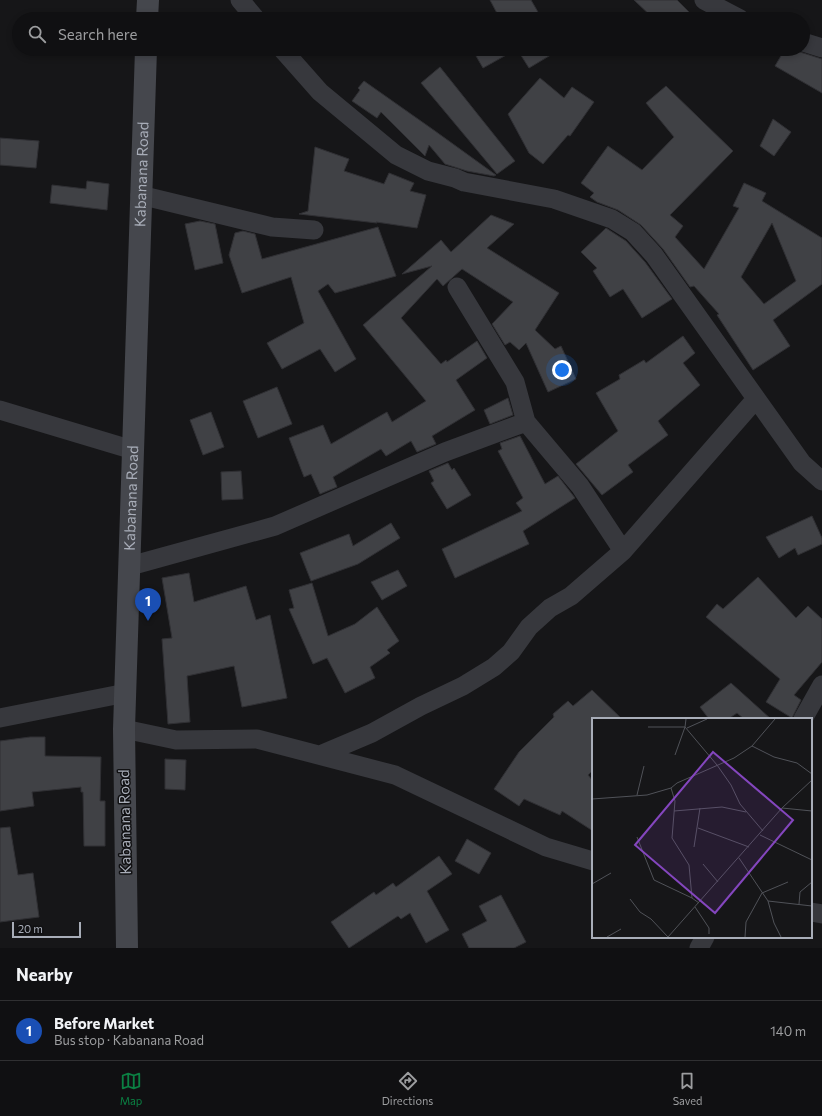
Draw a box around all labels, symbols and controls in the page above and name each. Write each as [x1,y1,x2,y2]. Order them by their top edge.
search box [12,12,810,56]
icon: search [26,23,48,45]
text: Search here [58,25,137,43]
street label: Kabanana Road [130,121,152,227]
your location [552,360,572,380]
street label: Kabanana Road [120,445,141,551]
pin: 1 [135,588,161,621]
inset map [592,718,812,938]
street label: Kabanana Road [114,769,134,875]
scale bar [12,920,81,939]
text: 20 m [18,922,43,935]
text: Nearby [16,964,73,985]
text: Before Market [54,1014,154,1032]
text: 1 [26,1023,32,1039]
text: 140 m [770,1023,806,1039]
text: Bus stop · Kabanana Road [54,1032,204,1048]
tab: Map [120,1070,142,1107]
tab: Directions [382,1070,433,1107]
tab: Saved [673,1070,702,1107]

